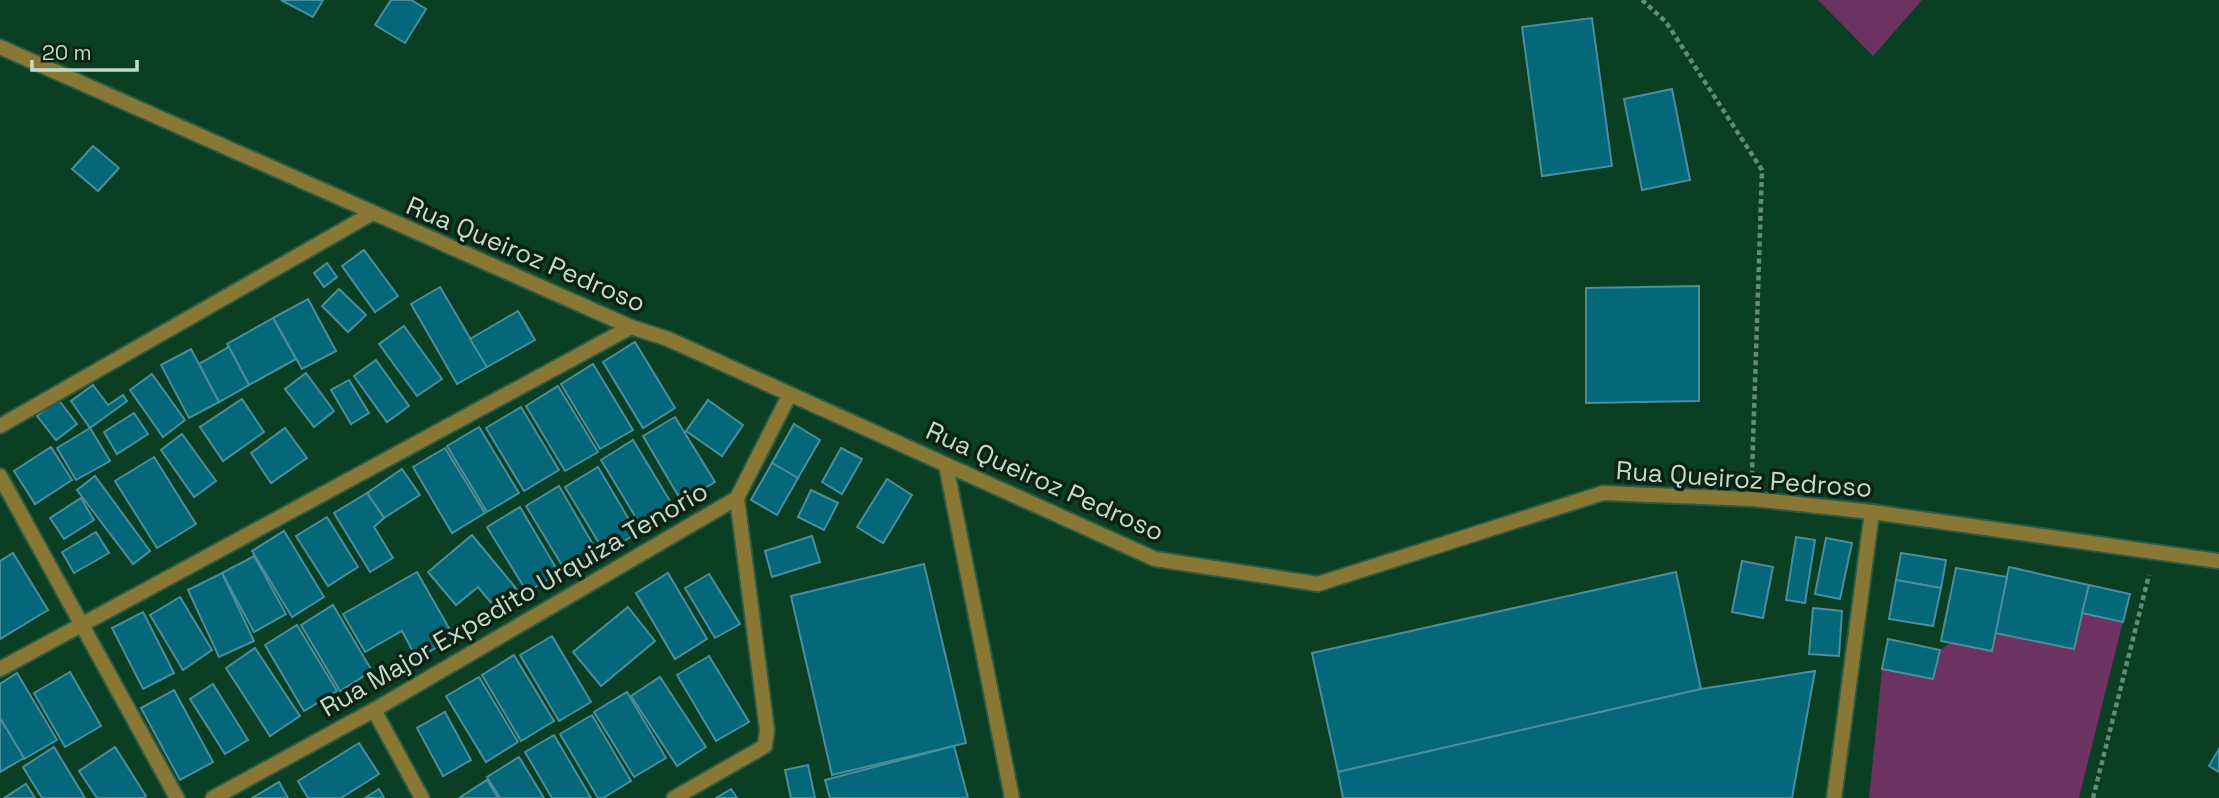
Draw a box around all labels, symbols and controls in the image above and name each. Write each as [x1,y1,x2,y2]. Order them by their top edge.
scale bar [32,28,136,72]
text: 20 m [42,39,92,66]
street label: Rua Queiroz Pedroso [401,188,651,320]
street label: Rua Queiroz Pedroso [921,413,1169,549]
street label: Rua Queiroz Pedroso [1615,453,1873,505]
street label: Rua Major Expedito Urquiza Tenorio [314,474,714,724]

